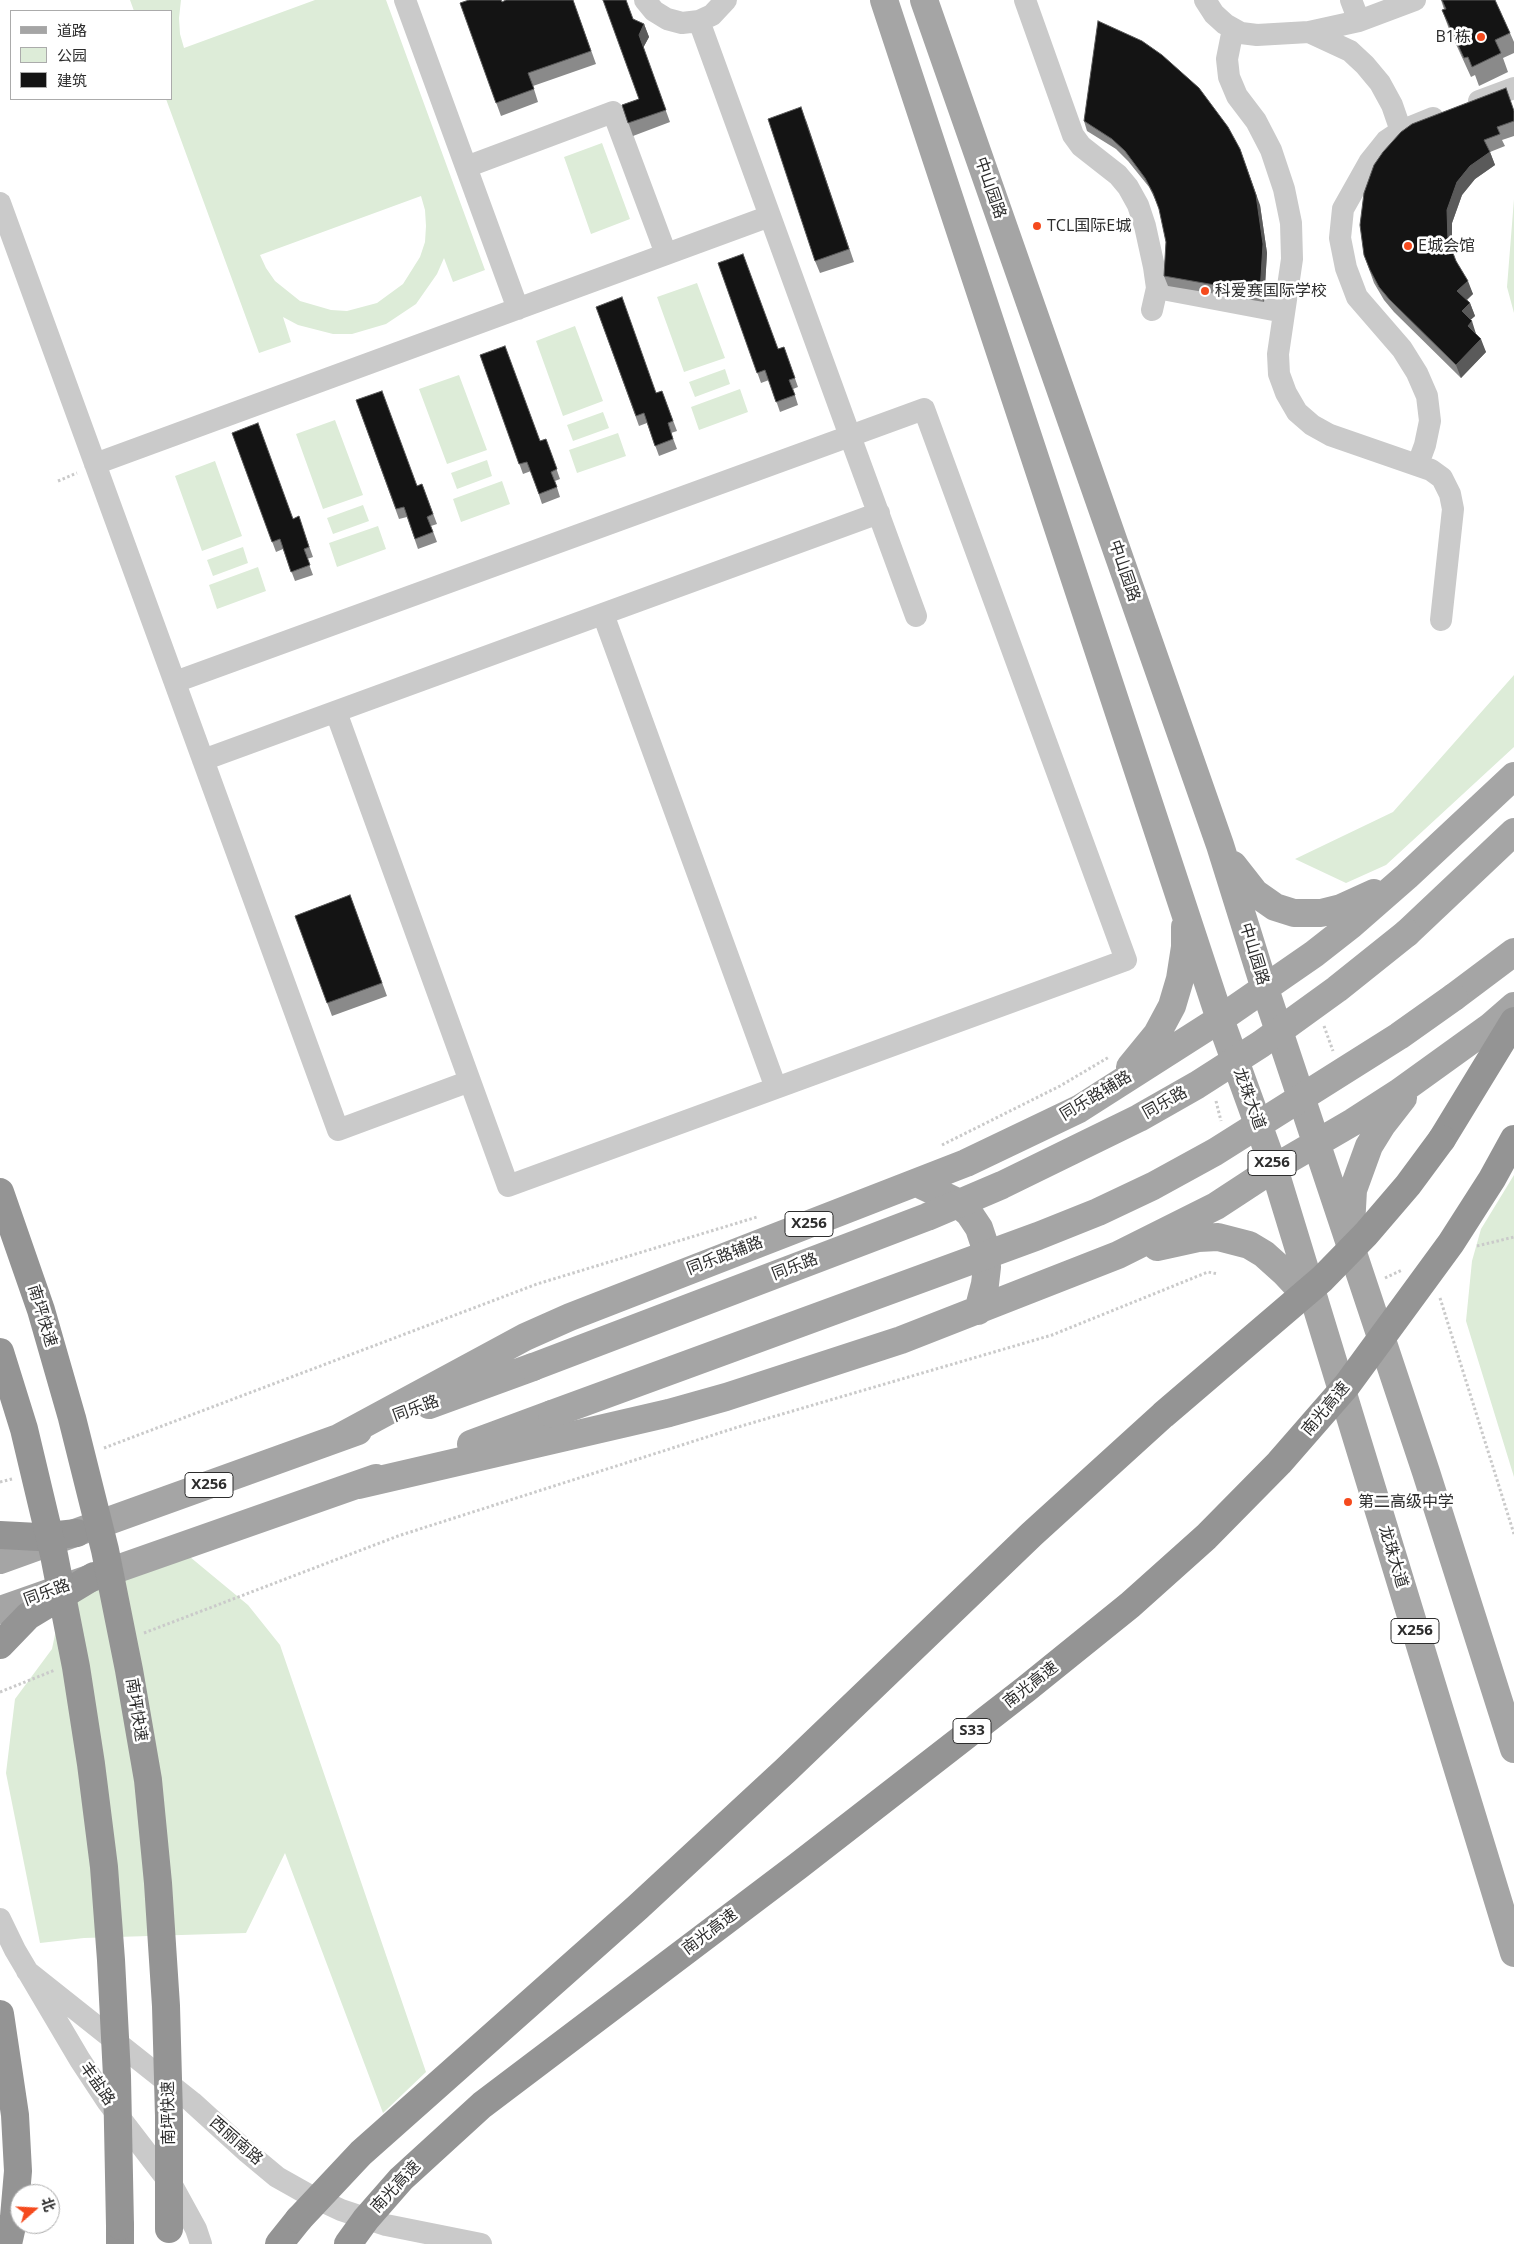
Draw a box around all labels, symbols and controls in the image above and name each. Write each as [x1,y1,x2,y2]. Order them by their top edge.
legend [10,10,172,100]
text: 道路 [57,20,87,40]
place label: B1栋 [1436,27,1471,47]
marker: B1栋 [1475,31,1487,43]
text: 公园 [57,45,87,65]
text: 建筑 [57,70,87,90]
street label: 中山园路 [971,155,1009,221]
place label: TCL国际E城 [1047,216,1131,236]
marker: TCL国际E城 [1031,220,1043,232]
place label: E城会馆 [1418,236,1475,256]
marker: E城会馆 [1402,240,1414,252]
place label: 科爱赛国际学校 [1215,281,1327,301]
marker: 科爱赛国际学校 [1199,285,1211,297]
street label: 中山园路 [1105,538,1143,604]
street label: 中山园路 [1235,921,1273,987]
street label: 龙珠大道 [1229,1066,1269,1132]
street label: 同乐路辅路 [1057,1067,1135,1125]
street label: 同乐路 [1139,1083,1191,1123]
road number: X256 [1248,1150,1296,1176]
road number: X256 [785,1212,833,1236]
street label: 同乐路辅路 [684,1233,766,1279]
street label: 同乐路 [769,1249,821,1285]
street label: 南坪快速 [23,1283,61,1349]
street label: 南光高速 [1298,1378,1354,1440]
street label: 同乐路 [390,1392,442,1426]
road number: X256 [185,1472,233,1498]
place label: 第二高级中学 [1358,1492,1454,1512]
marker: 第二高级中学 [1342,1496,1354,1508]
street label: 龙珠大道 [1374,1524,1412,1590]
street label: 同乐路 [21,1576,73,1610]
road number: X256 [1391,1618,1439,1644]
street label: 南光高速 [1000,1658,1062,1712]
street label: 南坪快速 [122,1677,150,1743]
road number: S33 [953,1718,991,1744]
street label: 南光高速 [679,1905,741,1959]
street label: 丰盐路 [75,2059,119,2109]
street label: 南坪快速 [159,2081,179,2145]
street label: 西丽南路 [206,2113,266,2169]
street label: 南光高速 [367,2157,425,2217]
north arrow [10,2184,60,2234]
text: 北 [37,2195,60,2214]

